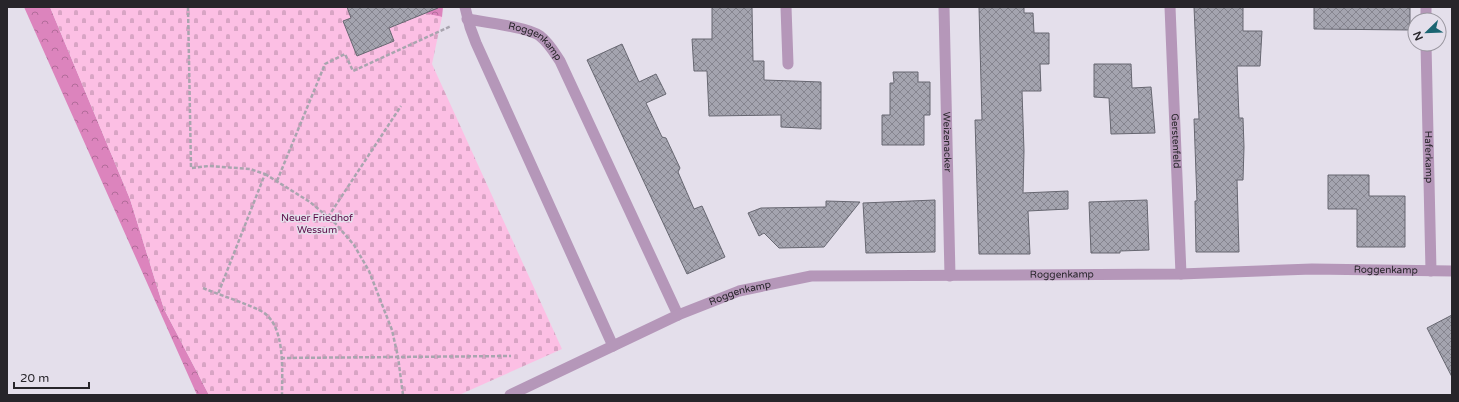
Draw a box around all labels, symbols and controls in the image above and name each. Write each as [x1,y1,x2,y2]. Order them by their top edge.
north arrow [1407,12,1447,52]
street label: Roggenkamp [507,20,564,63]
text: N [1411,29,1426,42]
street label: Weizenacker [940,112,954,172]
street label: Gerstenfeld [1168,113,1183,169]
street label: Haferkamp [1422,131,1435,183]
park label: Neuer Friedhof Wessum [281,212,353,236]
street label: Roggenkamp [1354,264,1418,277]
street label: Roggenkamp [1030,268,1094,281]
street label: Roggenkamp [707,279,772,308]
scale bar [14,364,89,390]
text: 20 m [20,371,49,385]

